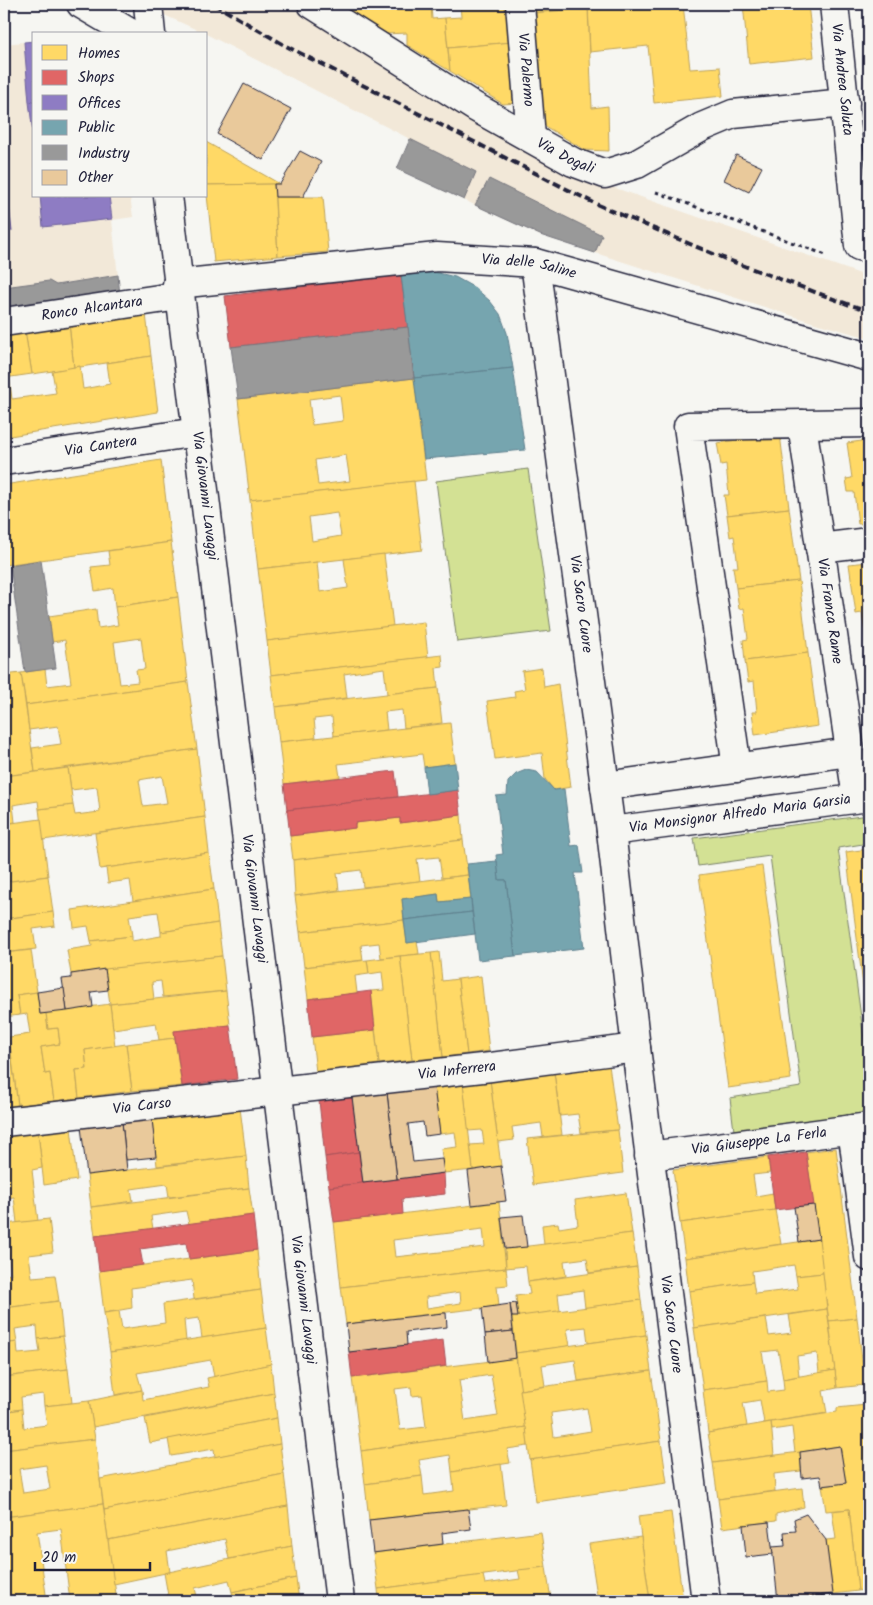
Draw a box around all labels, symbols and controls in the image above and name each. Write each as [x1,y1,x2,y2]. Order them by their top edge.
street label: Via Andrea Saluta [824,22,860,137]
legend [32,32,208,198]
street label: Via Palermo [510,32,540,108]
text: Homes [78,42,121,66]
text: Shops [78,66,115,90]
text: Offices [78,92,121,116]
text: Public [78,116,115,140]
street label: Via Dogali [532,132,599,181]
text: Industry [78,142,131,166]
text: Other [78,166,114,190]
street label: Via delle Saline [481,248,579,286]
street label: Ronco Alcantara [40,290,144,328]
street label: Via Cantera [63,429,139,464]
street label: Via Giovanni Lavaggi [185,430,225,563]
street label: Via Sacro Cuore [562,553,599,655]
street label: Via Franca Rame [810,556,849,666]
street label: Via Monsignor Alfredo Maria Garsia [628,788,852,841]
street label: Via Giovanni Lavaggi [234,833,274,966]
street label: Via Inferrera [417,1054,498,1087]
street label: Via Carso [112,1091,173,1122]
street label: Via Giuseppe La Ferla [690,1121,828,1162]
street label: Via Giovanni Lavaggi [283,1234,323,1367]
street label: Via Sacro Cuore [653,1274,689,1375]
scale bar [35,1540,150,1572]
text: 20 m [42,1546,76,1570]

